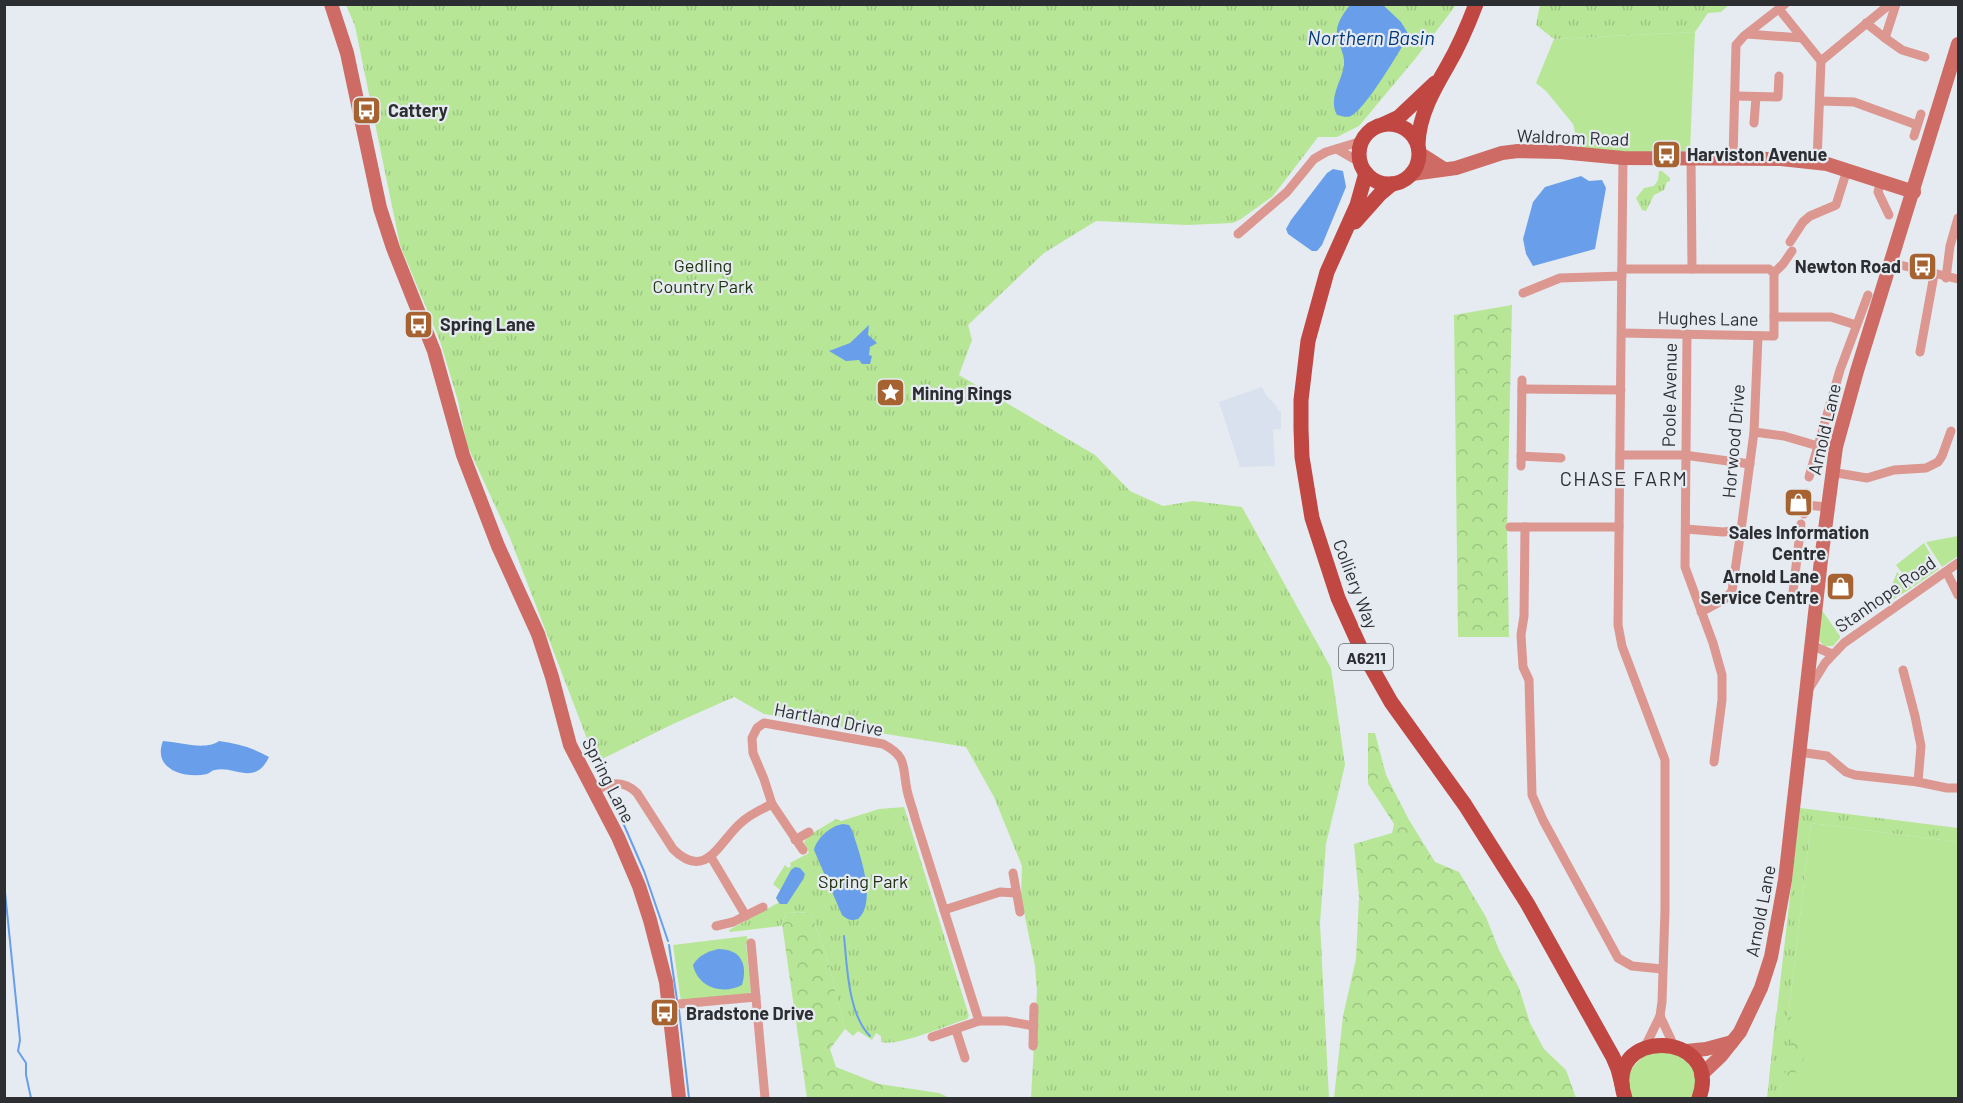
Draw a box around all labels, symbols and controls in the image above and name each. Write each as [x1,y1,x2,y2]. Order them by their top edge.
water label: Northern Basin [1307,25,1435,49]
bus stop icon: Cattery [351,94,383,126]
place label: Cattery [388,99,448,121]
street label: Waldrom Road [1516,124,1630,150]
bus stop icon: Harviston Avenue [1650,138,1682,170]
place label: Harviston Avenue [1687,143,1827,165]
bus stop icon: Newton Road [1906,250,1938,282]
park label: Gedling Country Park [653,254,753,297]
place label: Newton Road [1795,255,1901,277]
street label: Hughes Lane [1657,306,1759,330]
bus stop icon: Spring Lane [403,308,435,340]
place label: Spring Lane [440,313,535,335]
street label: Poole Avenue [1657,343,1681,447]
place icon: Mining Rings [875,377,907,409]
street label: Arnold Lane [1803,381,1845,477]
place label: Mining Rings [912,382,1012,404]
street label: Horwood Drive [1717,383,1749,499]
district label: CHASE FARM [1560,466,1688,490]
shop icon: Sales Information Centre [1783,487,1815,519]
place label: Sales Information Centre [1729,521,1869,564]
street label: Colliery Way [1329,536,1383,632]
street label: Stanhope Road [1830,551,1940,637]
place label: Arnold Lane Service Centre [1701,565,1819,608]
shop icon: Arnold Lane Service Centre [1824,570,1856,602]
road number: A6211 [1339,644,1393,670]
street label: Hartland Drive [773,698,885,740]
street label: Spring Lane [578,734,640,826]
street label: Arnold Lane [1740,863,1780,959]
park label: Spring Park [818,870,908,892]
bus stop icon: Bradstone Drive [649,997,681,1029]
place label: Bradstone Drive [686,1002,814,1024]

